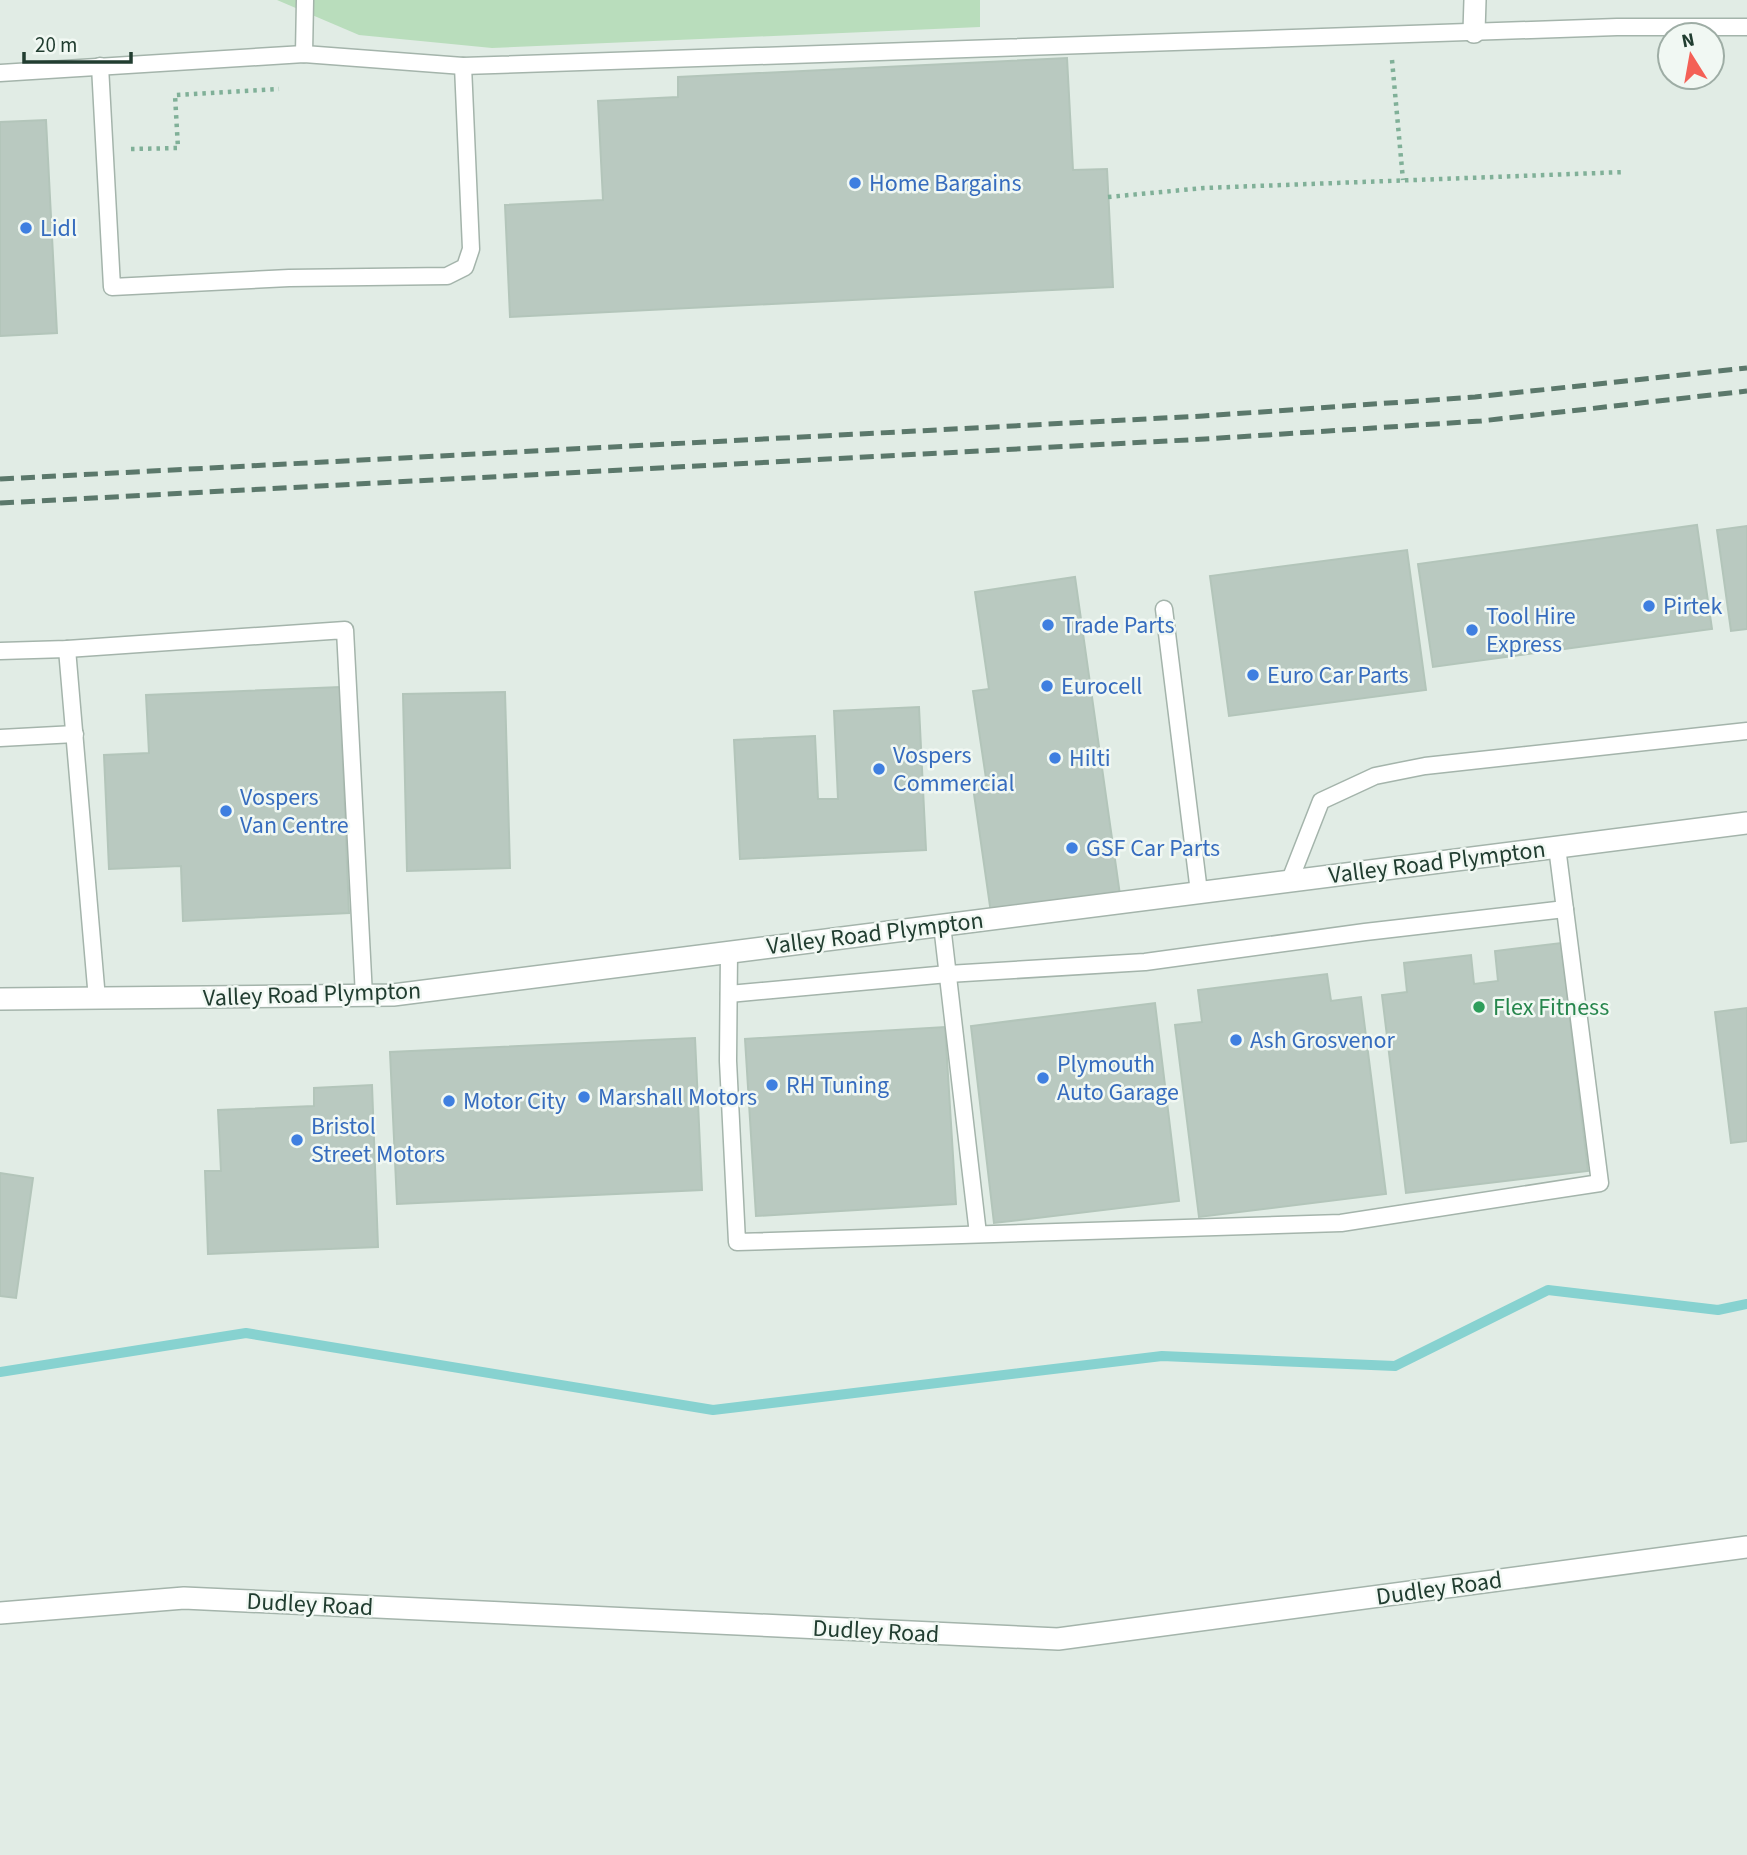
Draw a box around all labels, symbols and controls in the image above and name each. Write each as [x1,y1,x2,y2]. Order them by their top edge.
scale bar [24,21,131,65]
north arrow [1656,21,1726,91]
text: N [1679,26,1697,55]
text: 20 m [35,30,77,60]
place label: Home Bargains [869,166,1021,201]
marker: Home Bargains [847,175,863,191]
place label: Lidl [40,211,77,246]
marker: Lidl [18,220,34,236]
place label: Pirtek [1663,589,1723,624]
marker: Pirtek [1641,598,1657,614]
place label: Tool Hire Express [1486,599,1576,662]
place label: Trade Parts [1062,608,1175,643]
marker: Trade Parts [1040,617,1056,633]
marker: Tool Hire Express [1464,622,1480,638]
place label: Euro Car Parts [1267,658,1408,693]
marker: Euro Car Parts [1245,667,1261,683]
place label: Eurocell [1061,669,1142,704]
marker: Eurocell [1039,678,1055,694]
place label: Vospers Commercial [893,738,1015,801]
place label: Hilti [1069,741,1111,776]
marker: Hilti [1047,750,1063,766]
marker: Vospers Commercial [871,761,887,777]
place label: Vospers Van Centre [240,780,349,843]
marker: Vospers Van Centre [218,803,234,819]
place label: GSF Car Parts [1086,831,1220,866]
street label: Valley Road Plympton [1327,832,1547,893]
marker: GSF Car Parts [1064,840,1080,856]
street label: Valley Road Plympton [765,903,985,964]
street label: Valley Road Plympton [202,973,422,1016]
place label: Flex Fitness [1493,990,1609,1025]
marker: Flex Fitness [1471,999,1487,1015]
place label: Ash Grosvenor [1250,1023,1396,1058]
marker: Ash Grosvenor [1228,1032,1244,1048]
place label: Plymouth Auto Garage [1057,1047,1179,1110]
place label: RH Tuning [786,1068,889,1103]
marker: Plymouth Auto Garage [1035,1070,1051,1086]
marker: RH Tuning [764,1077,780,1093]
place label: Marshall Motors [598,1080,757,1115]
place label: Motor City [463,1084,566,1119]
marker: Marshall Motors [576,1089,592,1105]
marker: Motor City [441,1093,457,1109]
place label: Bristol Street Motors [311,1109,445,1172]
marker: Bristol Street Motors [289,1132,305,1148]
street label: Dudley Road [1374,1562,1504,1615]
street label: Dudley Road [246,1584,374,1625]
street label: Dudley Road [812,1611,940,1652]

